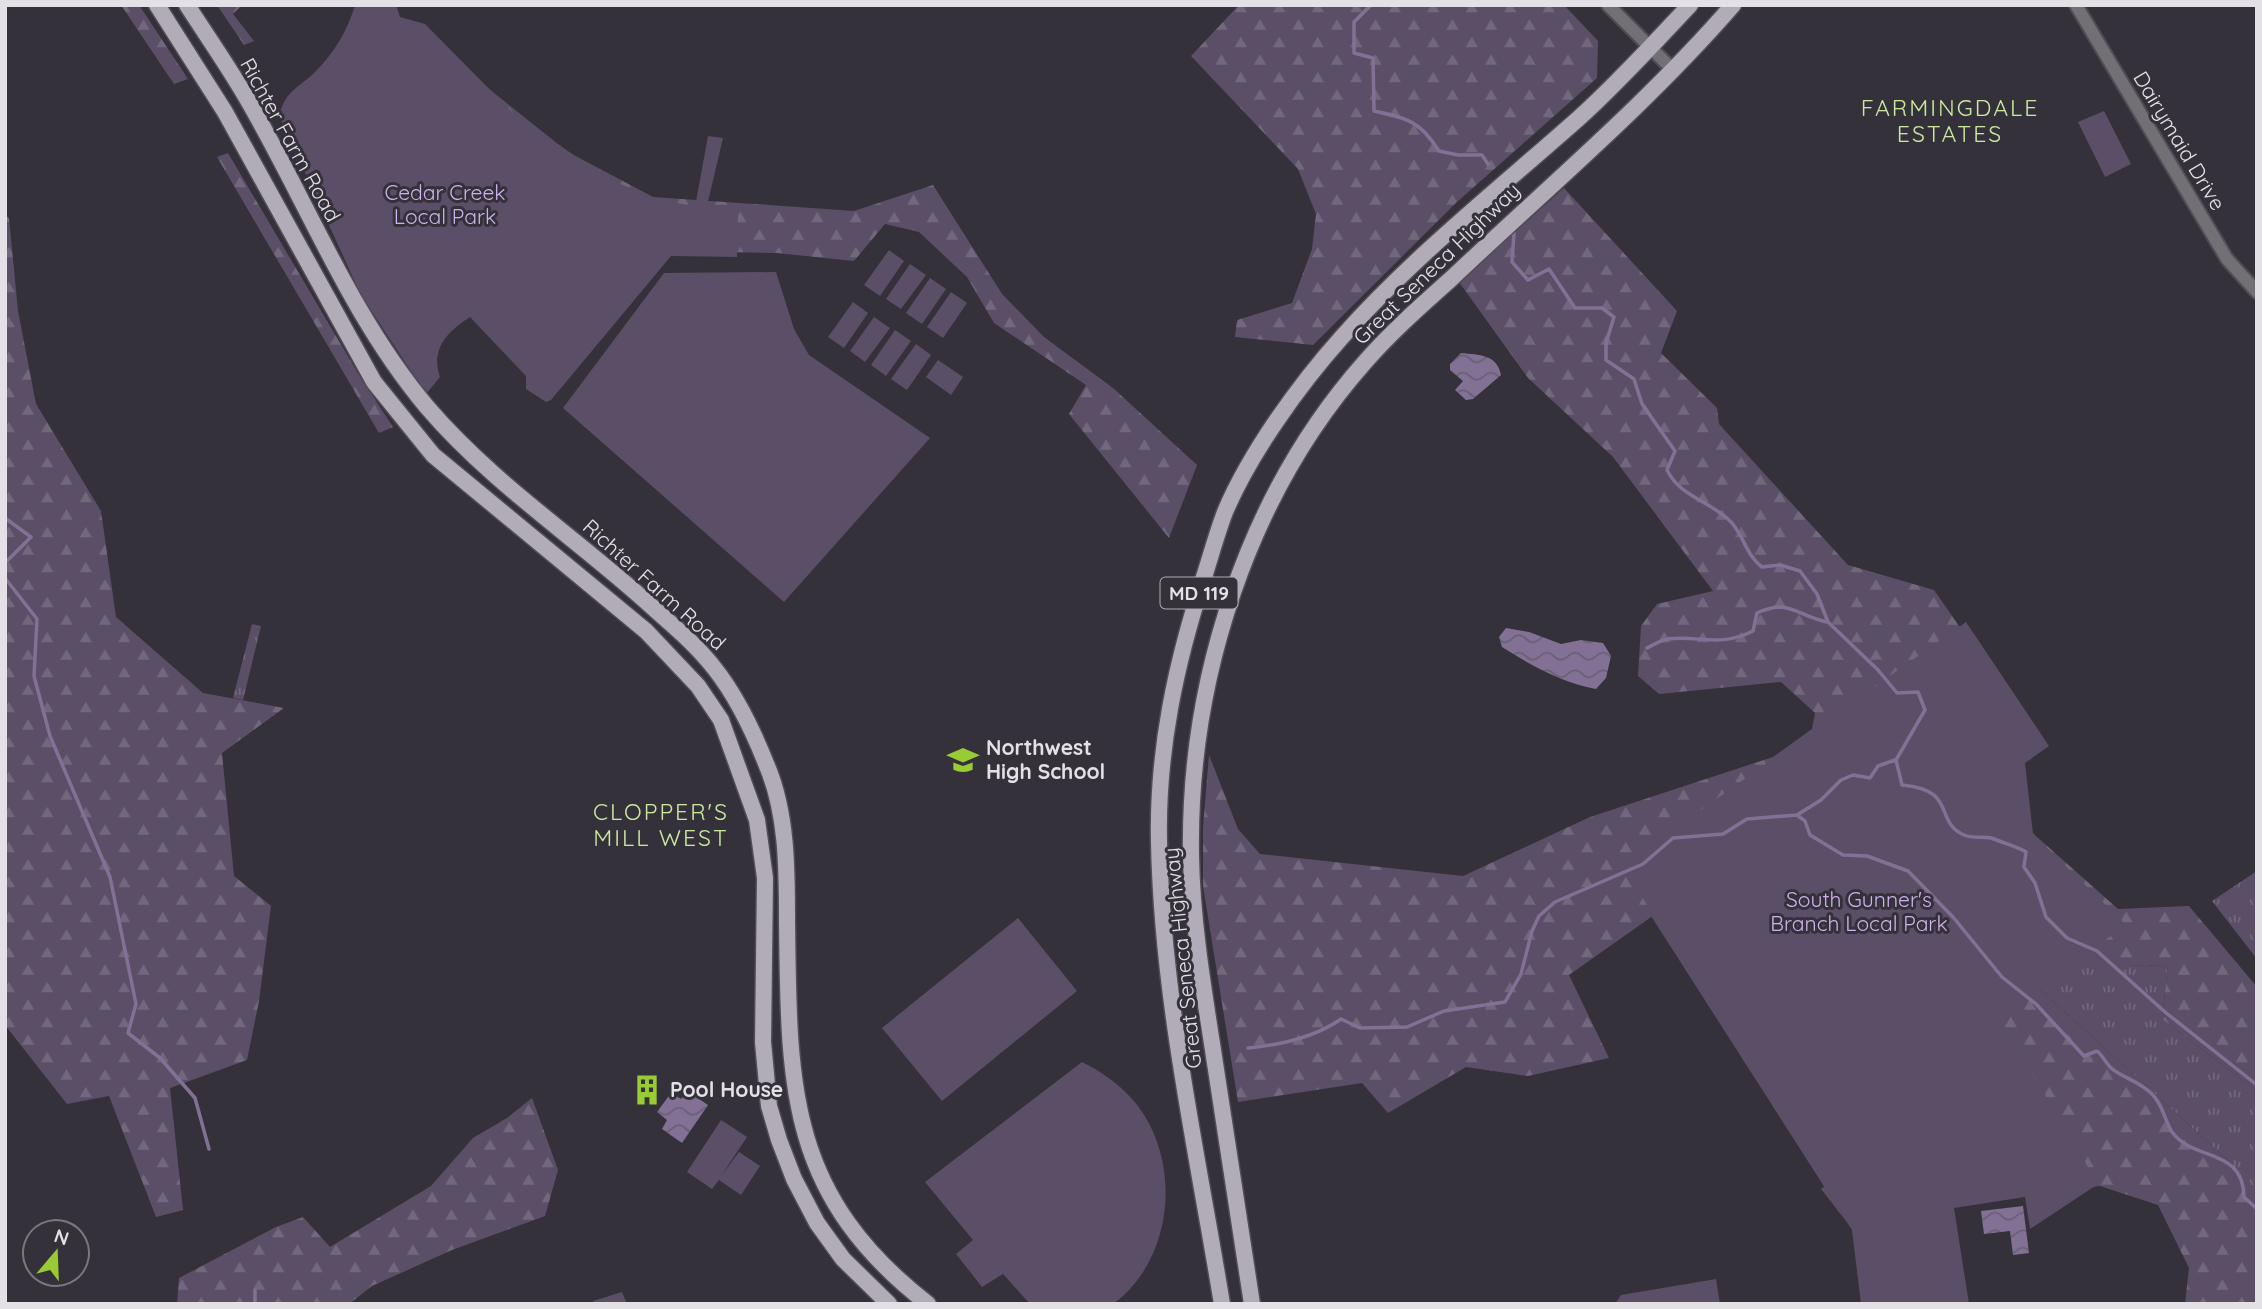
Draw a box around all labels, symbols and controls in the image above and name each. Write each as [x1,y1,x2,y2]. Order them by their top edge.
street label: Richter Farm Road [235,53,347,226]
street label: Dairymaid Drive [2128,66,2232,215]
district label: FARMINGDALE ESTATES [1861,93,2039,148]
street label: Great Seneca Highway [1347,177,1525,350]
park label: Cedar Creek Local Park [384,179,506,229]
street label: Richter Farm Road [578,513,731,655]
road number: MD 119 [1160,578,1238,608]
place label: Northwest High School [986,734,1105,784]
school or university icon: Northwest High School [946,743,980,777]
district label: CLOPPER'S MILL WEST [593,797,729,852]
street label: Great Seneca Highway [1157,846,1207,1070]
park label: South Gunner's Branch Local Park [1770,886,1948,936]
building icon: Pool House [630,1073,664,1107]
place label: Pool House [670,1076,783,1102]
north arrow [21,1218,91,1288]
text: N [51,1223,72,1251]

